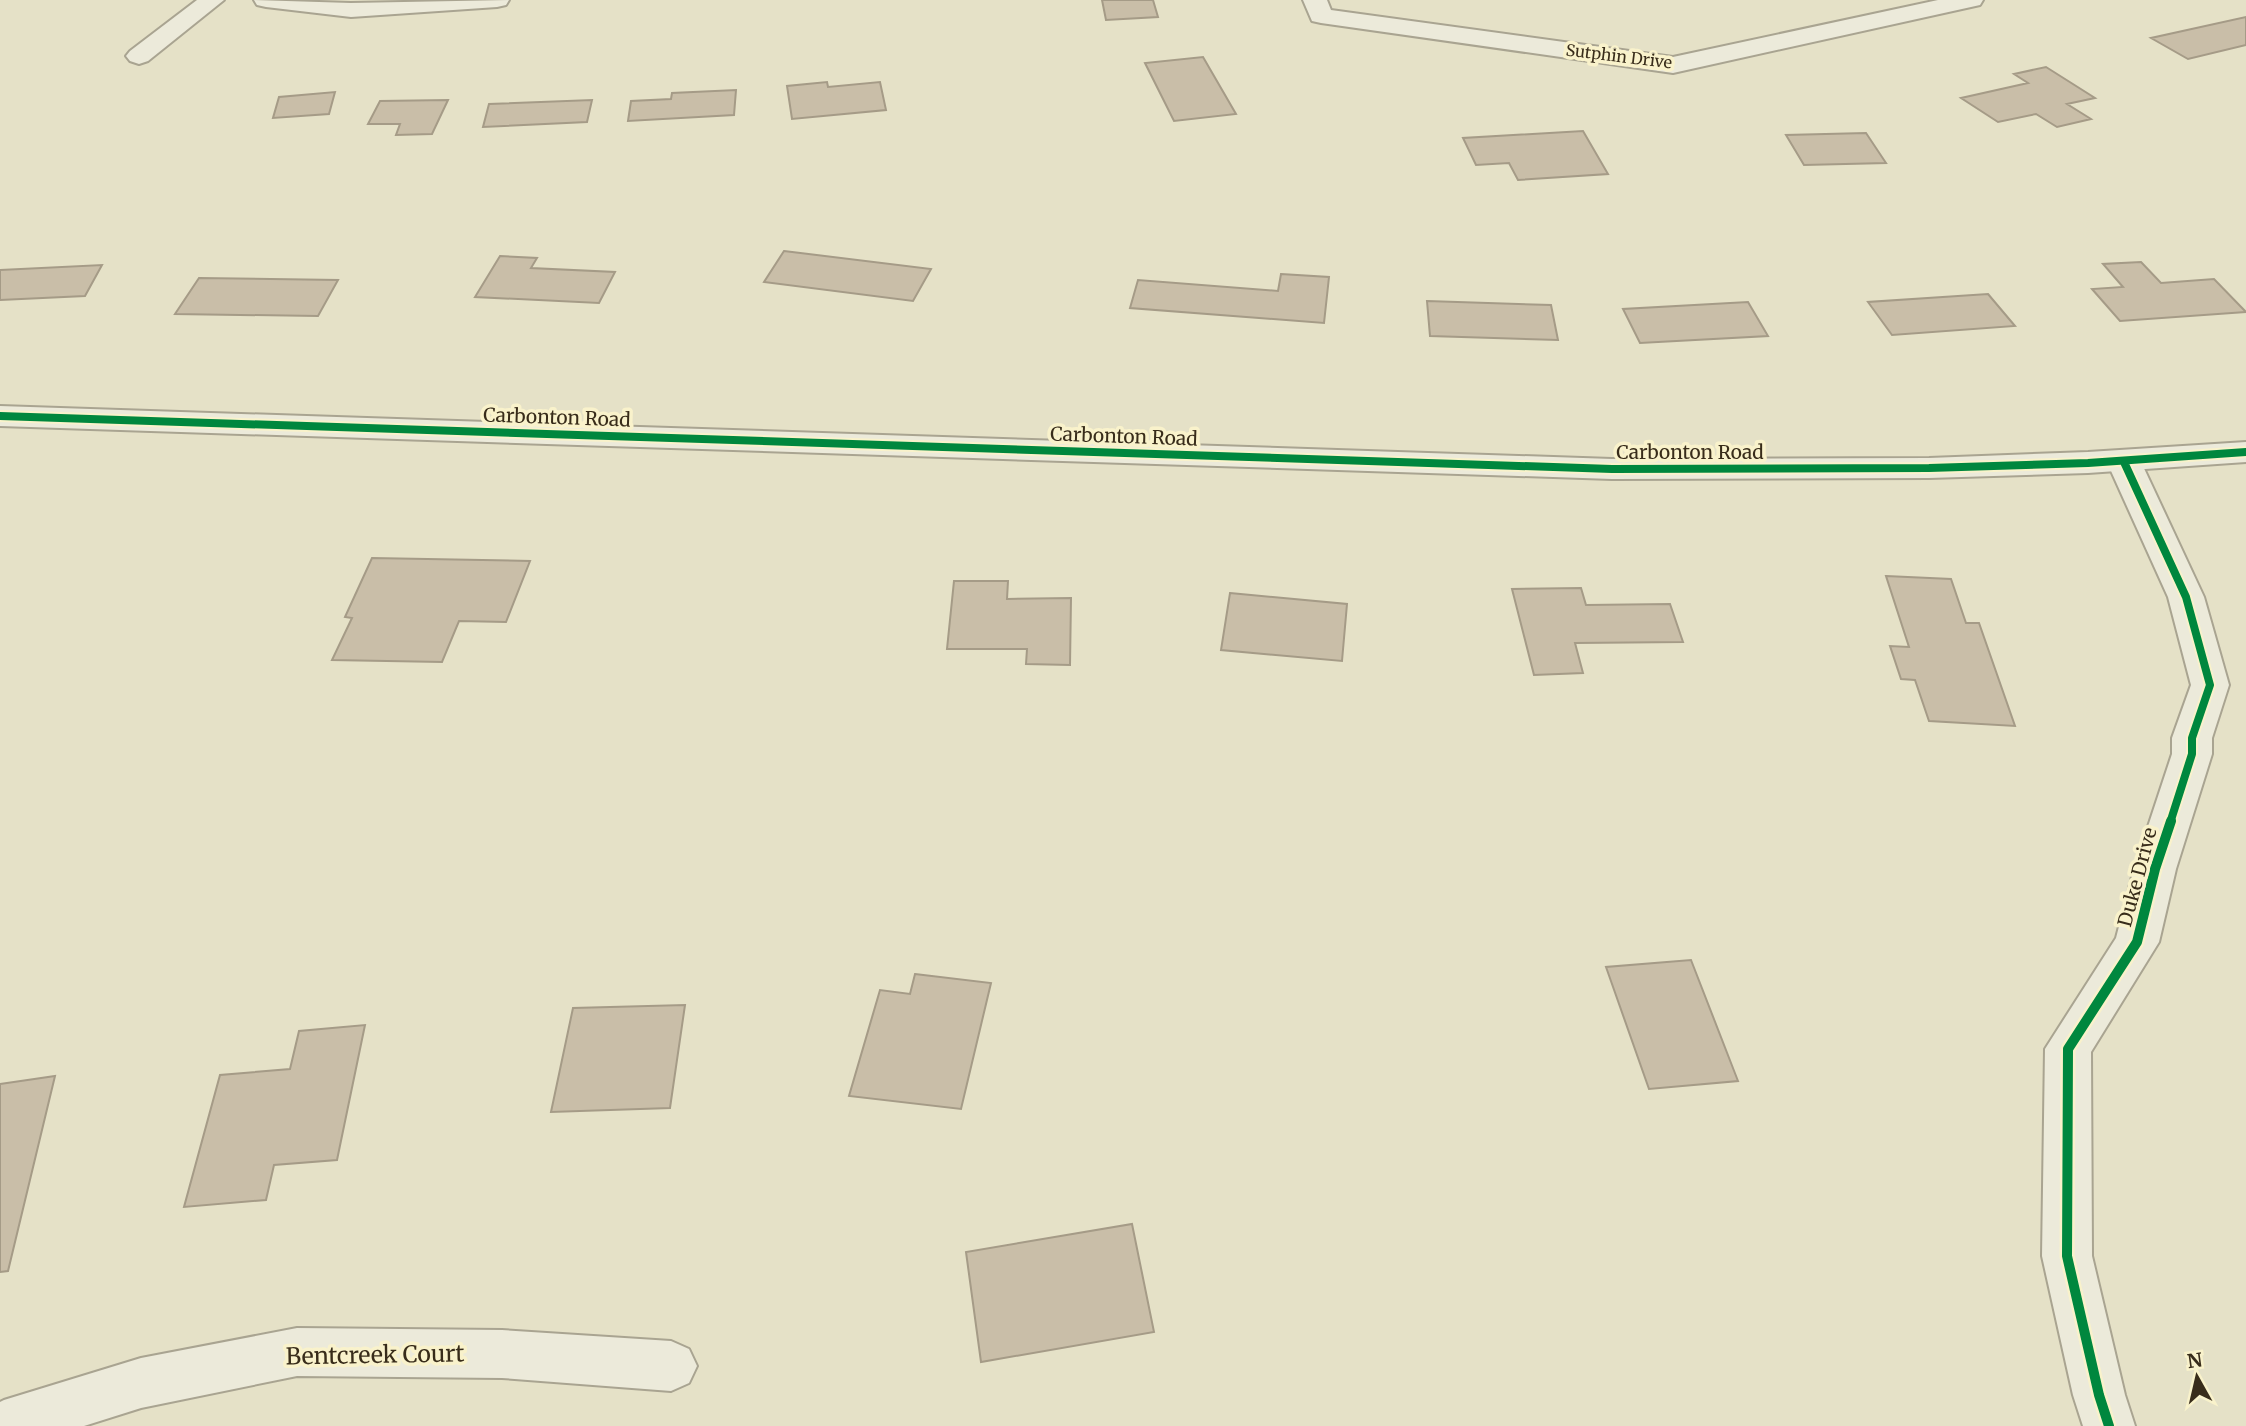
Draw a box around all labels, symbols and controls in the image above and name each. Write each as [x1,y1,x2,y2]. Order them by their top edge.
street label: Sutphin Drive [1565,40,1673,72]
street label: Carbonton Road [483,402,631,432]
street label: Carbonton Road [1050,421,1198,451]
street label: Carbonton Road [1616,440,1764,464]
street label: Duke Drive [2112,825,2162,929]
street label: Bentcreek Court [285,1338,465,1371]
north arrow [2162,1342,2232,1412]
text: N [2186,1347,2204,1373]

